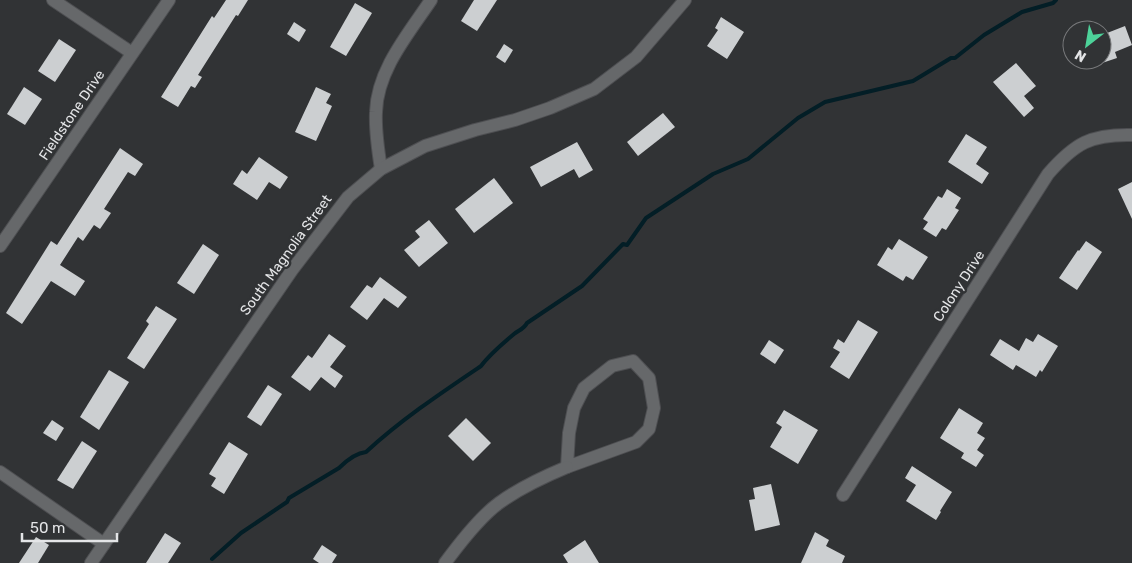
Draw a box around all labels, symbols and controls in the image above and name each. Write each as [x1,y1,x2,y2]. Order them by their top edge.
north arrow [1062,20,1112,70]
text: N [1072,46,1089,66]
street label: Fieldstone Drive [36,67,109,163]
street label: South Magnolia Street [237,191,336,319]
street label: Colony Drive [930,247,988,325]
scale bar [22,510,118,542]
text: 50 m [30,519,65,537]

